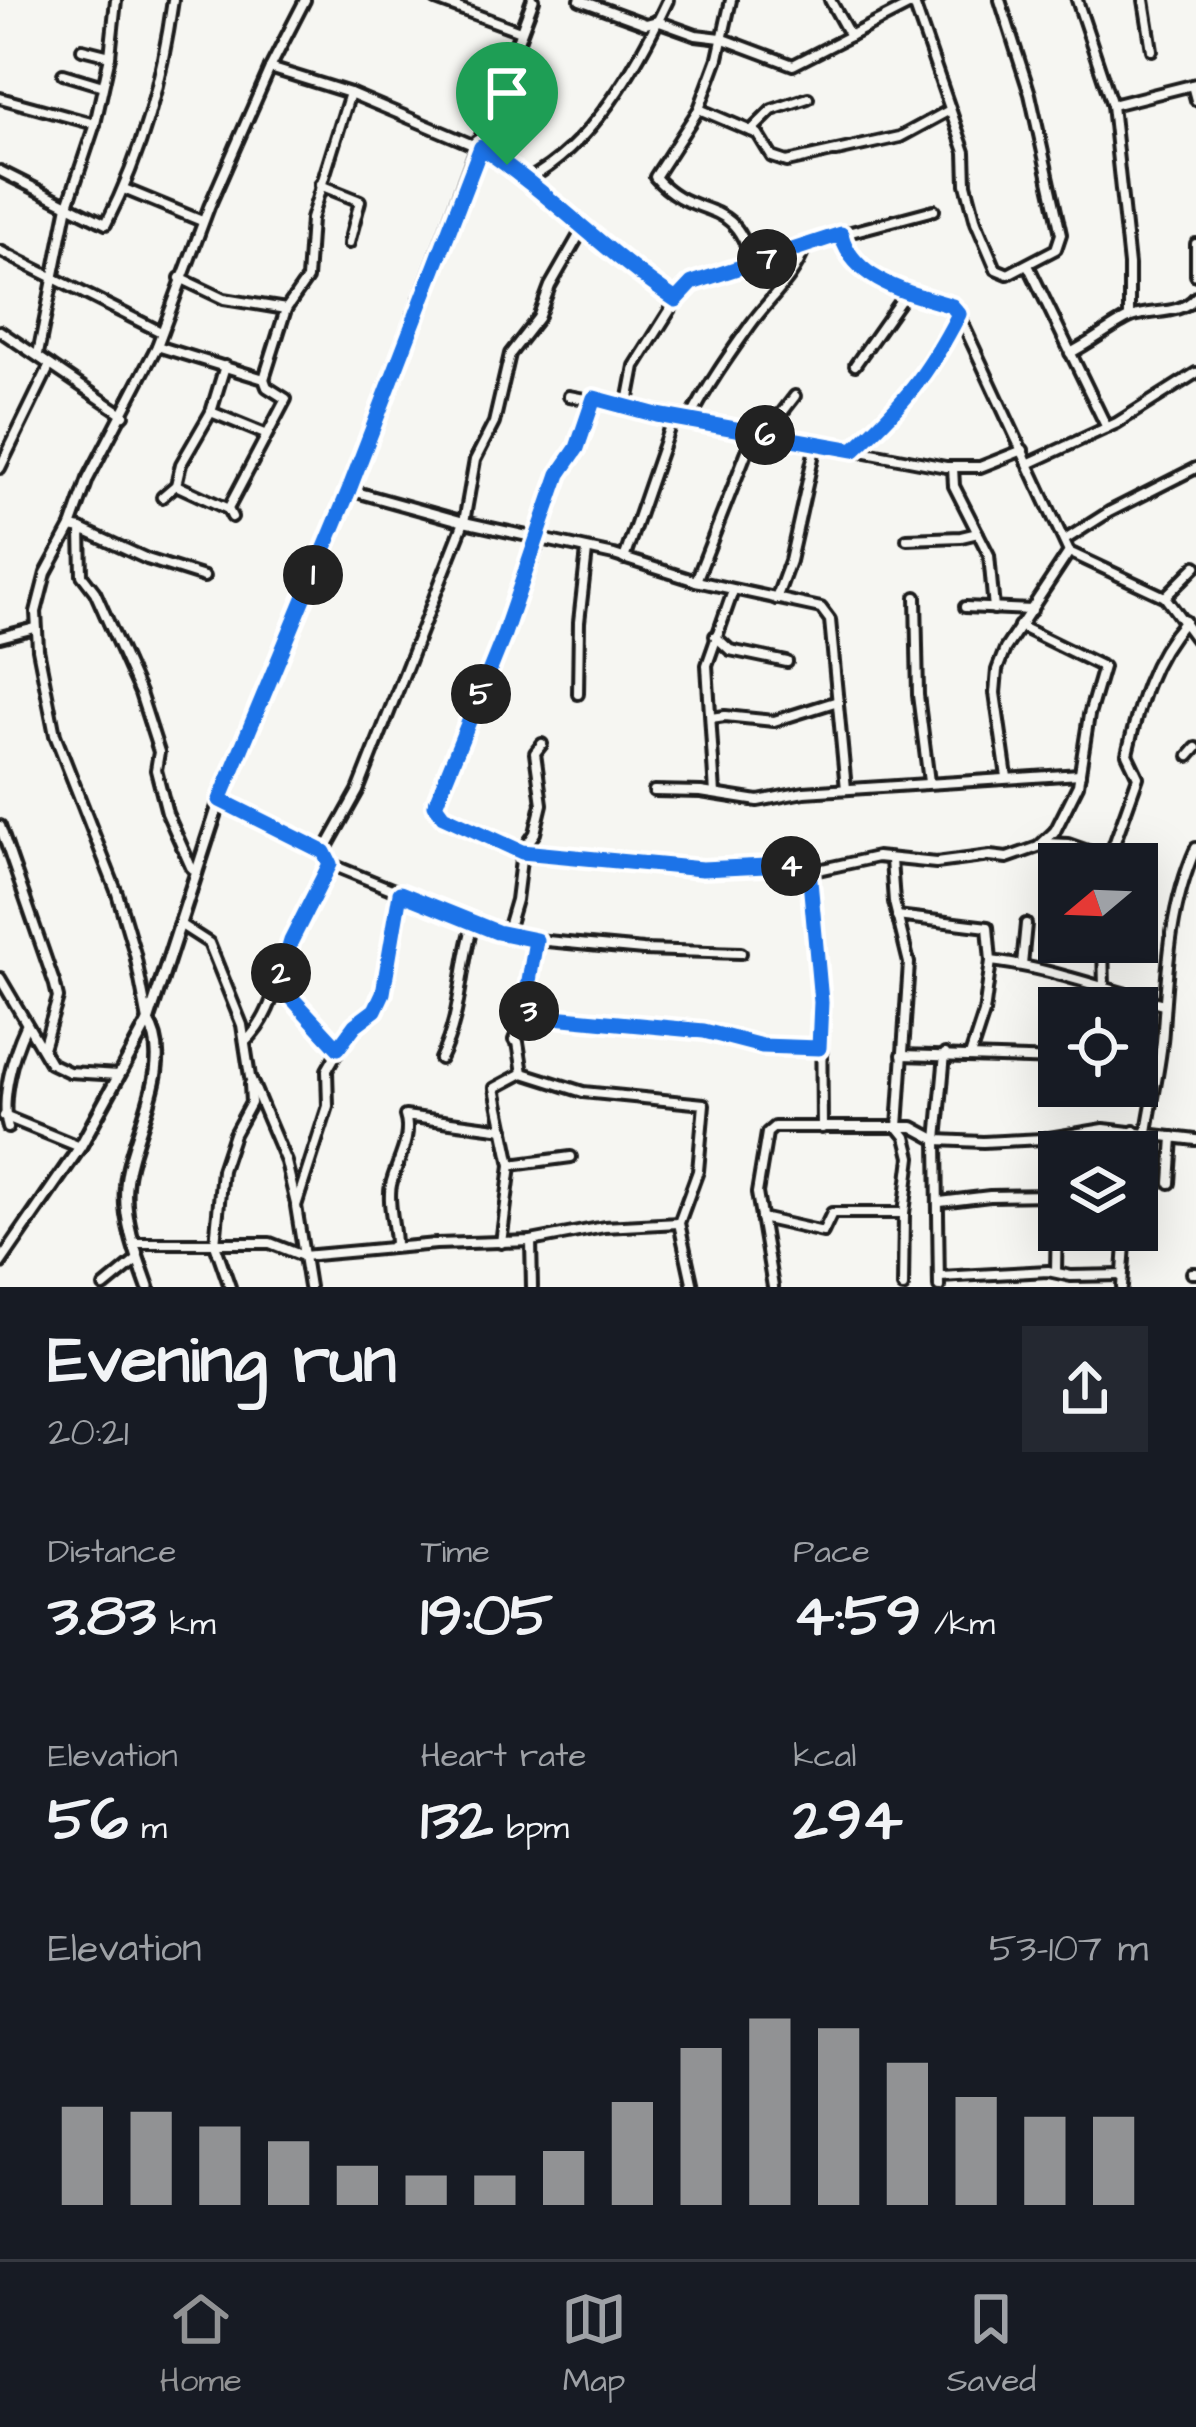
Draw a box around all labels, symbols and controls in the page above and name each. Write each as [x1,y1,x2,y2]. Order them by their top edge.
pin [456,42,558,165]
icon: arrive [474,60,540,126]
pin: 7 [737,229,797,289]
text: 7 [757,236,777,282]
pin: 6 [735,405,795,465]
text: 6 [755,412,775,458]
pin: 1 [283,545,343,605]
text: 1 [311,552,315,598]
pin: 5 [451,664,511,724]
text: 5 [469,671,493,717]
pin: 4 [761,836,821,896]
text: 4 [780,843,802,889]
north arrow [1038,843,1158,963]
map controls [1038,843,1158,1251]
pin: 2 [251,943,311,1003]
text: 2 [272,950,290,996]
pin: 3 [499,981,559,1041]
button: locate [1038,987,1158,1107]
text: 3 [521,988,537,1034]
button: layers [1038,1131,1158,1251]
text: Evening run [48,1316,396,1408]
button: share [1022,1326,1148,1452]
text: 20:21 [48,1407,129,1461]
text: Distance [48,1529,176,1575]
text: Time [421,1529,490,1575]
text: Pace [793,1529,870,1575]
text: 3.83 [48,1575,156,1658]
text: 19:05 [421,1575,553,1658]
text: 4:59 [793,1575,921,1658]
text: km [156,1601,216,1647]
text: /km [921,1601,995,1647]
text: Elevation [48,1733,178,1779]
text: Heart rate [421,1733,586,1779]
text: kcal [793,1733,856,1779]
text: 56 [48,1779,128,1862]
text: 132 [421,1779,493,1862]
text: 294 [793,1779,903,1862]
text: m [128,1805,167,1851]
text: bpm [493,1805,569,1851]
text: Elevation [48,1923,202,1977]
text: 53–107 m [989,1923,1148,1977]
tab: Home [160,2286,242,2404]
tab: Map [561,2286,627,2404]
tab: Saved [946,2286,1036,2404]

